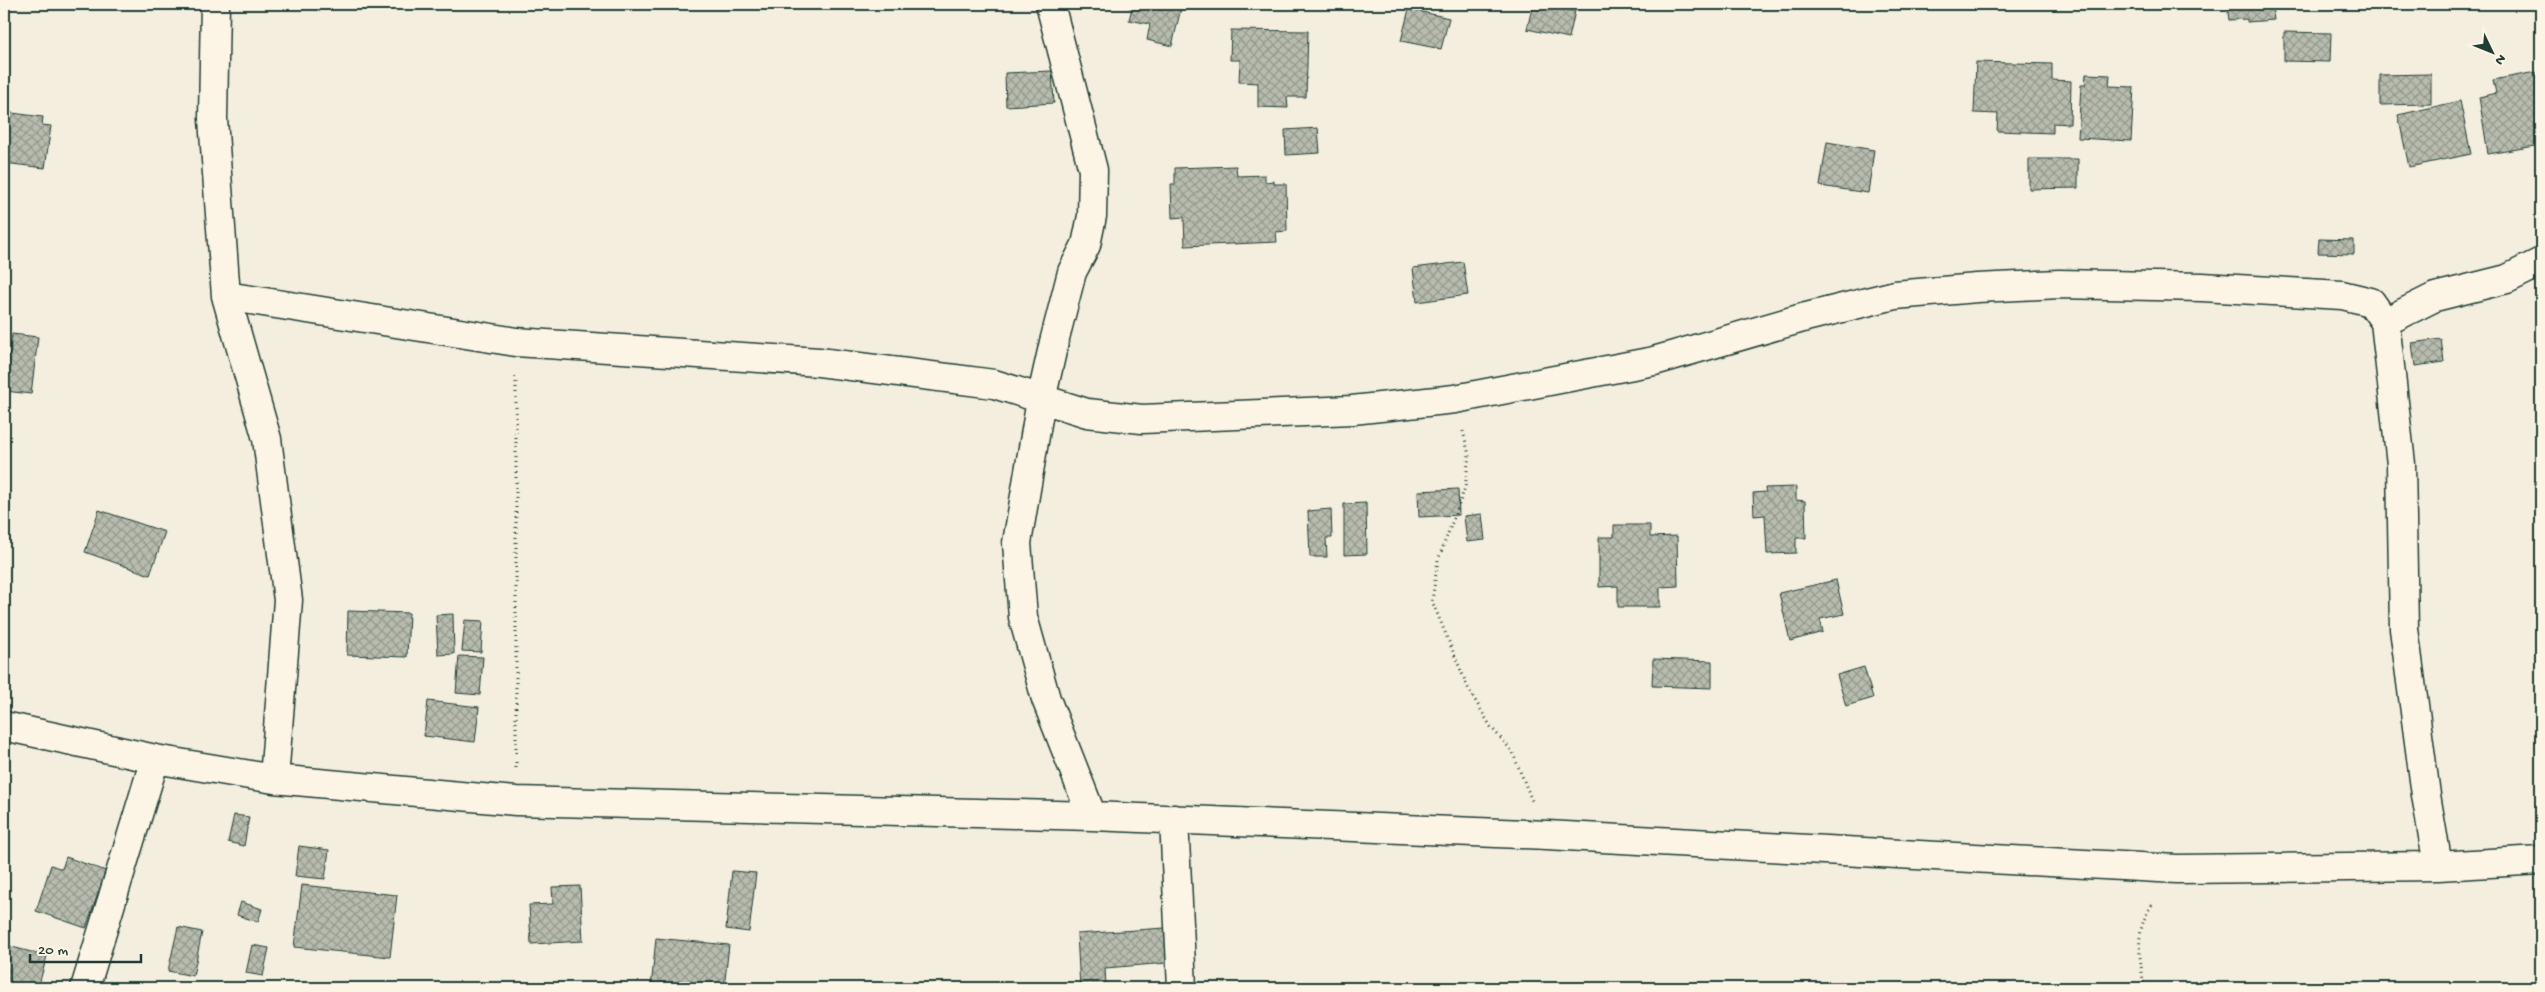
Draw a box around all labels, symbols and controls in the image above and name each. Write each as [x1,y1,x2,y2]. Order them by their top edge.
north arrow [2468,28,2518,78]
text: N [2490,50,2509,68]
scale bar [30,932,141,964]
text: 20 m [38,942,68,960]

